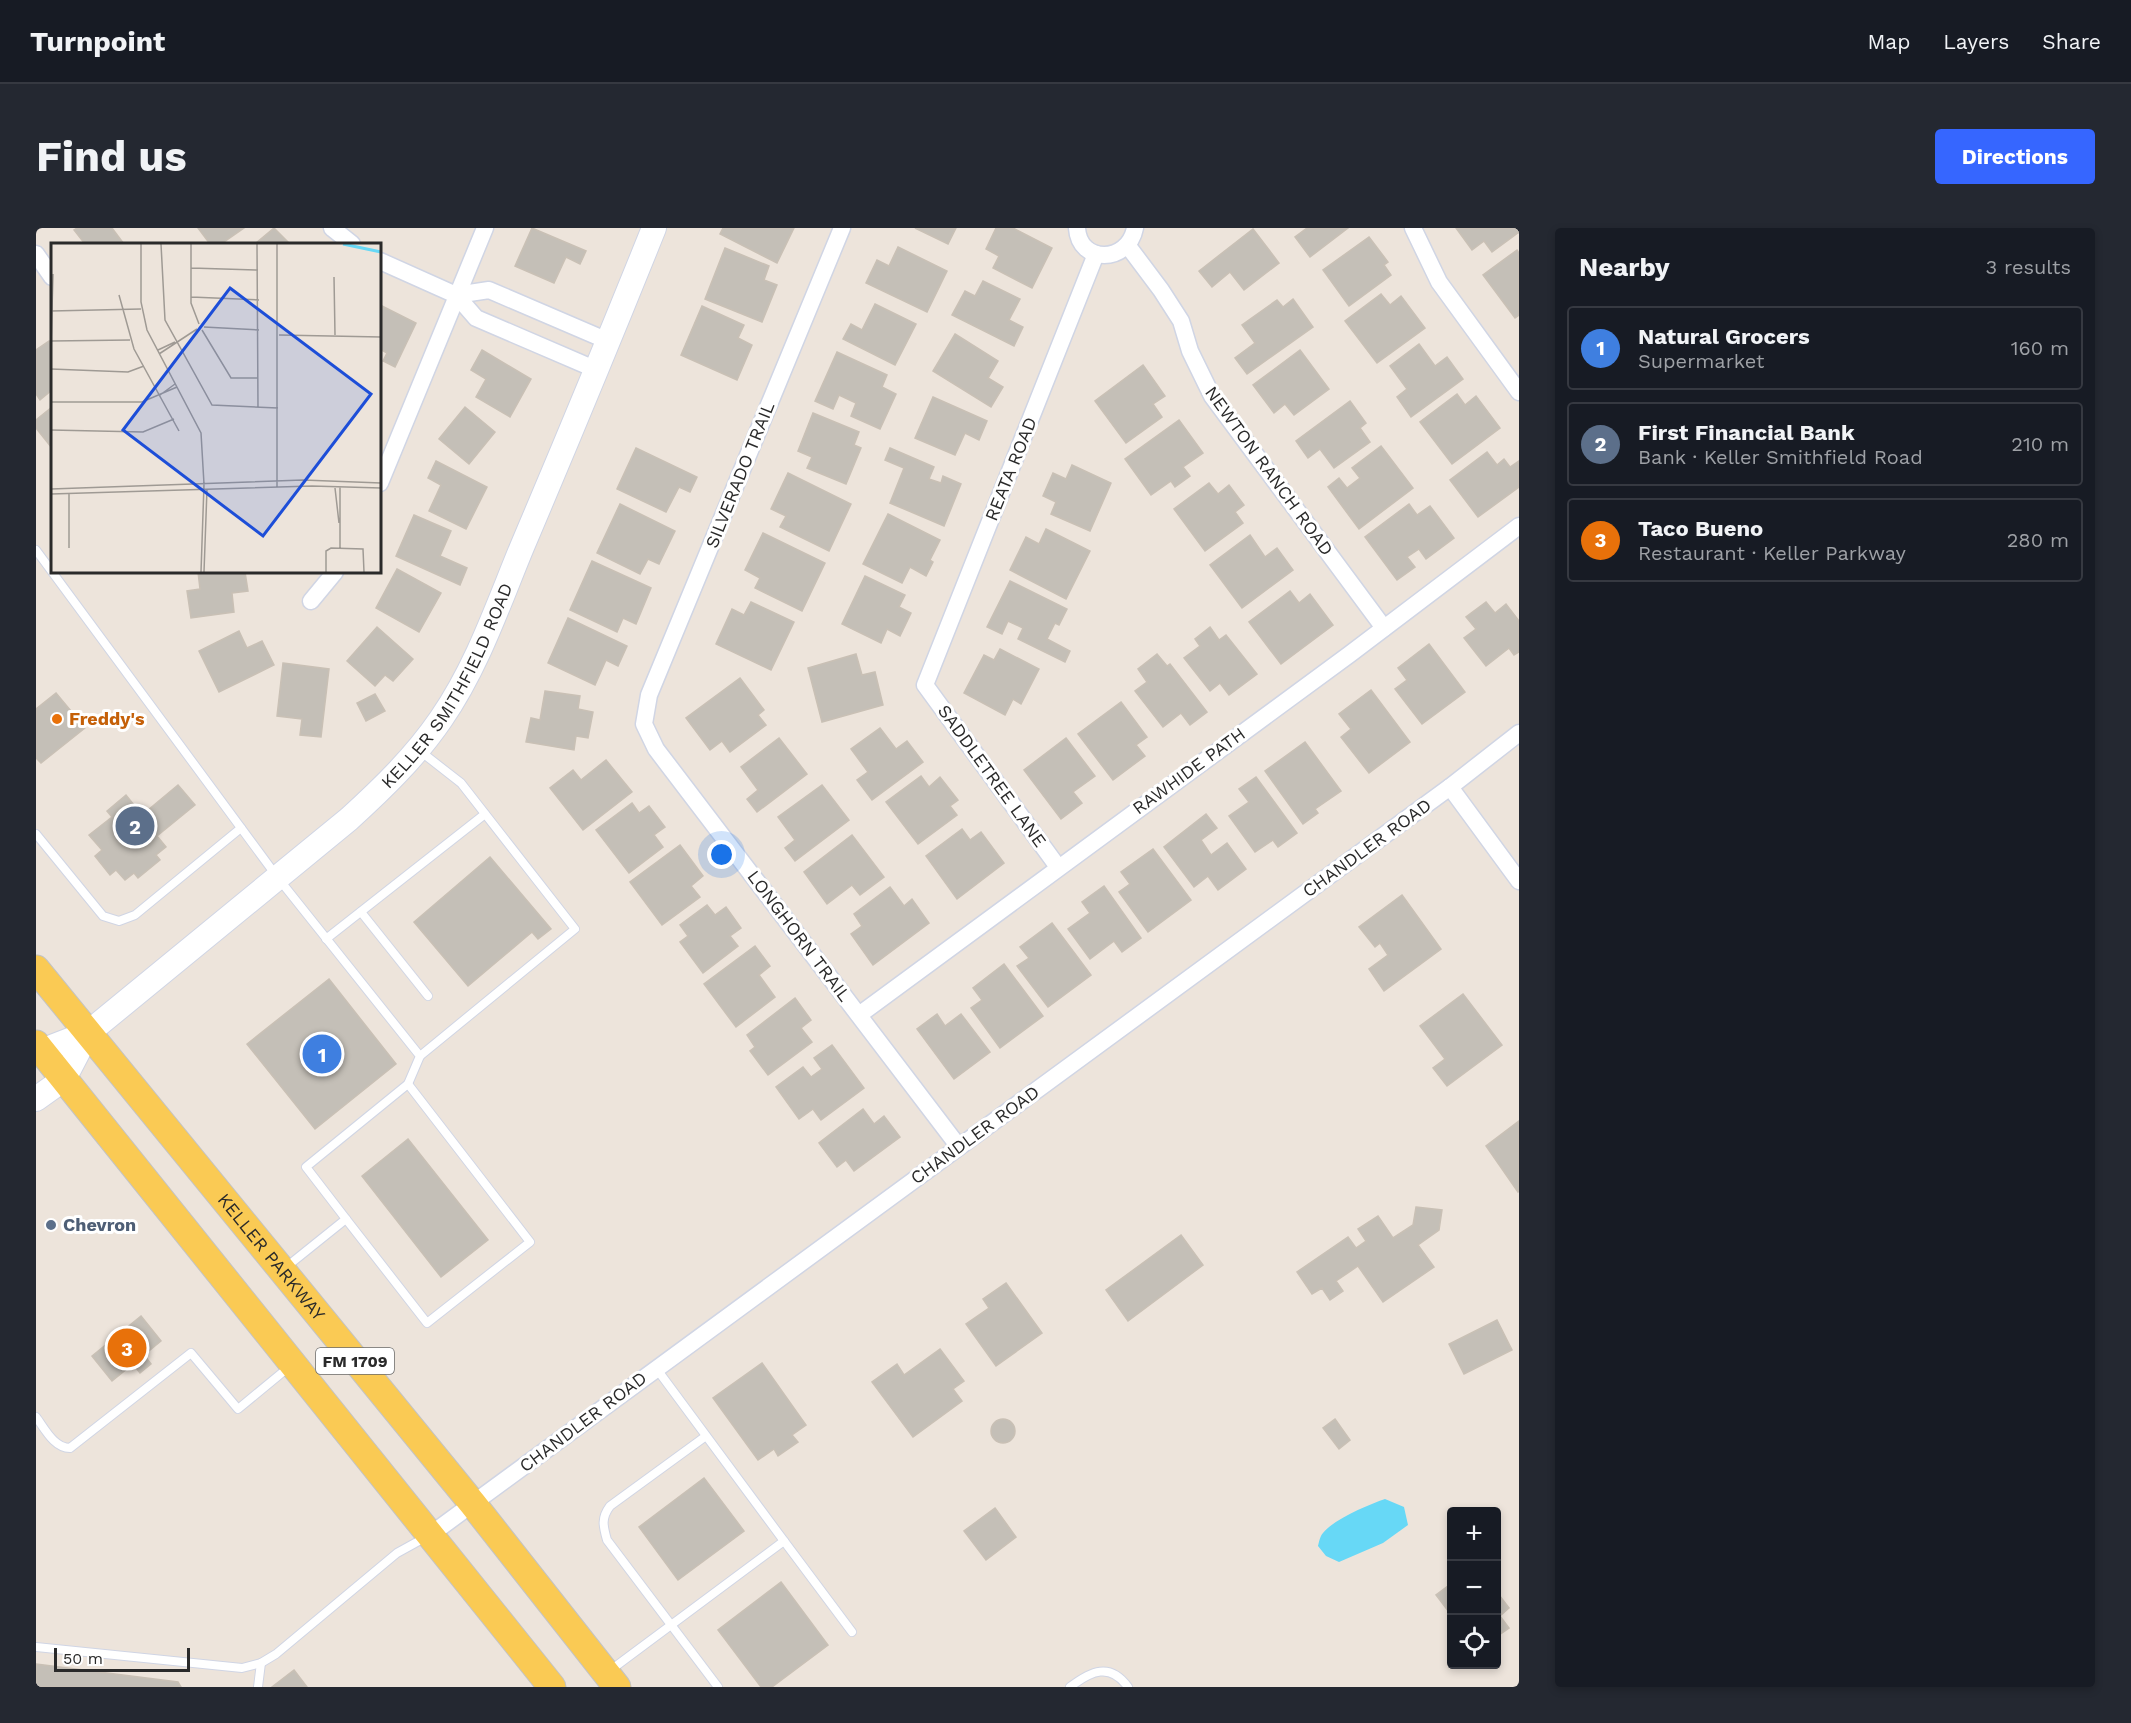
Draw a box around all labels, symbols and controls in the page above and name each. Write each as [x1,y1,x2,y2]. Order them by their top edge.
text: Turnpoint [30,25,165,58]
text: Map [1867,29,1910,54]
text: Layers [1943,29,2009,54]
text: Share [2042,29,2101,54]
button: Directions [1935,129,2095,184]
text: Find us [36,132,187,181]
inset map [51,243,381,573]
text: Nearby [1579,252,1670,282]
text: 3 results [1986,255,2071,279]
text: Natural Grocers [1638,324,1810,349]
text: 1 [1596,336,1605,360]
text: 160 m [2011,336,2069,360]
text: Supermarket [1638,349,1764,373]
street label: NEWTON RANCH ROAD [1201,382,1338,559]
street label: SILVERADO TRAIL [701,399,779,551]
street label: REATA ROAD [980,414,1041,524]
text: First Financial Bank [1638,420,1855,445]
text: 2 [1595,432,1606,456]
text: 210 m [2011,432,2069,456]
text: Bank · Keller Smithfield Road [1638,445,1923,469]
text: Taco Bueno [1638,516,1763,541]
text: 3 [1595,528,1606,552]
text: 280 m [2007,528,2069,552]
text: Restaurant · Keller Parkway [1638,541,1906,565]
street label: KELLER SMITHFIELD ROAD [377,580,516,793]
street label: SADDLETREE LANE [934,700,1051,851]
place label: Freddy's [69,708,145,729]
marker: Freddy's [50,712,64,726]
street label: RAWHIDE PATH [1128,723,1249,818]
street label: CHANDLER ROAD [1298,794,1435,901]
pin: 2 [116,804,154,848]
your location [707,840,736,869]
street label: LONGHORN TRAIL [743,866,856,1005]
pin: 1 [302,1032,342,1076]
street label: CHANDLER ROAD [906,1081,1043,1188]
street label: KELLER PARKWAY [214,1189,330,1325]
place label: Chevron [63,1214,136,1235]
marker: Chevron [44,1218,58,1232]
pin: 3 [108,1326,146,1370]
road number: FM 1709 [316,1348,394,1374]
street label: CHANDLER ROAD [515,1367,650,1476]
map controls [1447,1507,1501,1669]
button: + [1447,1507,1501,1561]
button: − [1447,1561,1501,1615]
button: locate [1447,1615,1501,1669]
scale bar [54,1645,190,1672]
text: 50 m [63,1649,103,1668]

